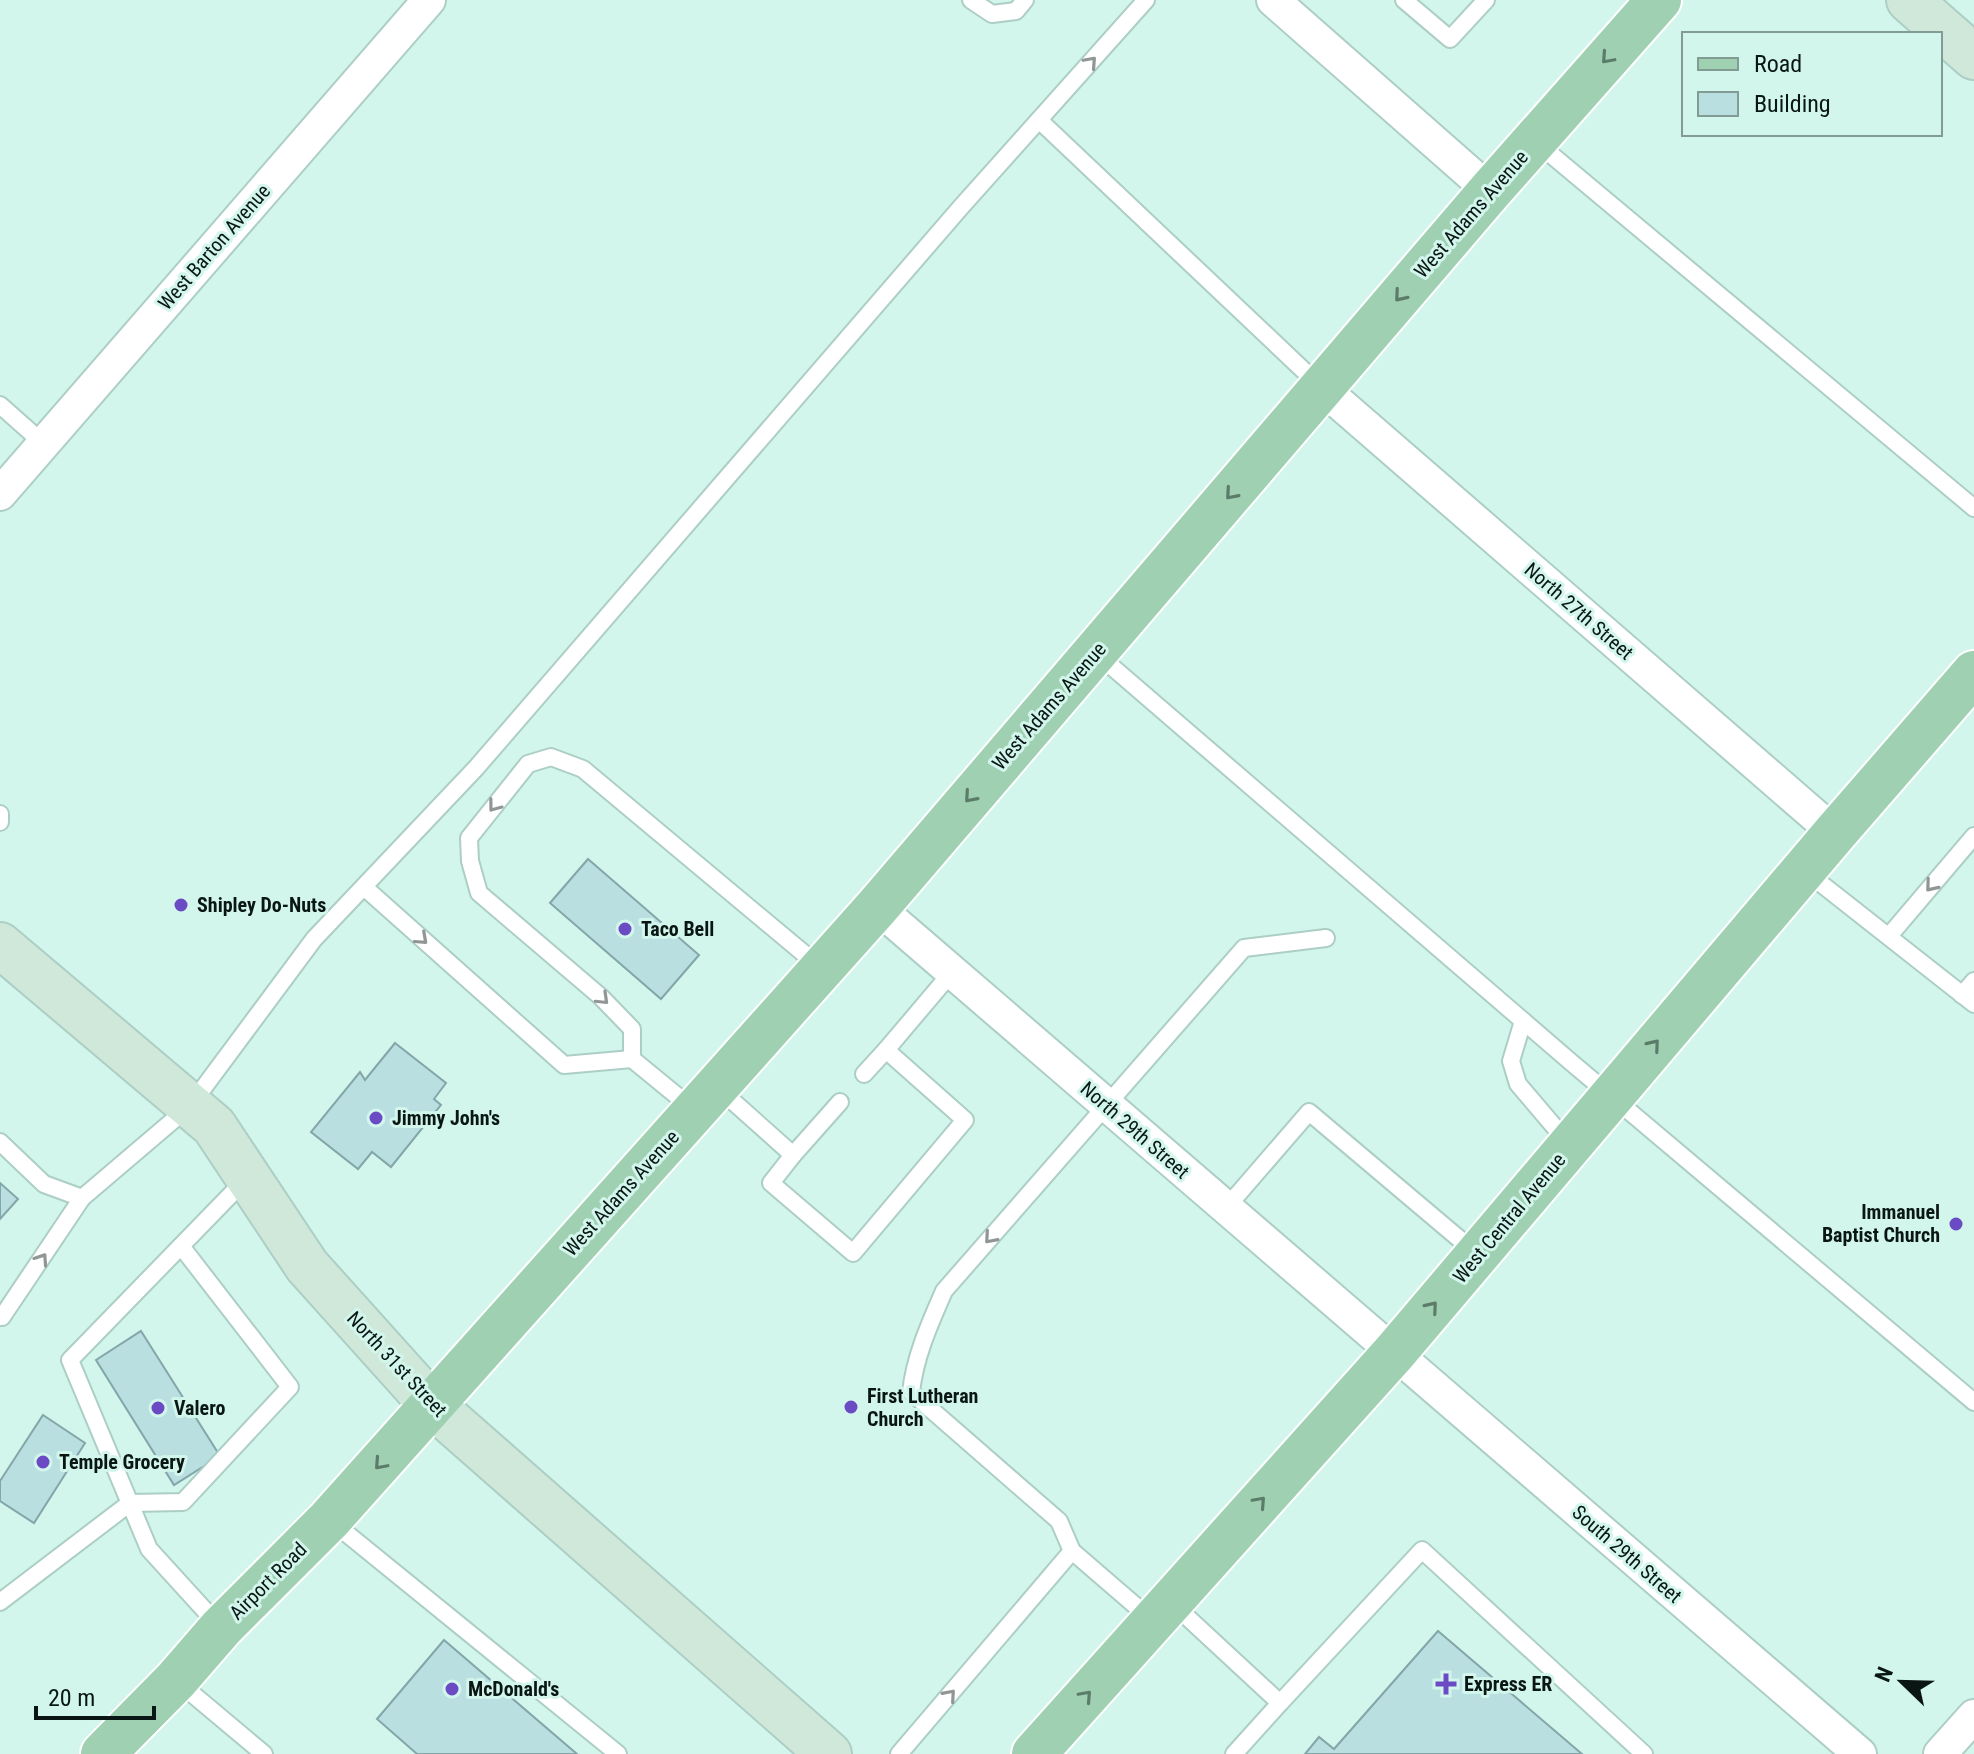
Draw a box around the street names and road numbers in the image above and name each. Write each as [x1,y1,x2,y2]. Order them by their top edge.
street label: West Adams Avenue [1409,145,1533,283]
street label: West Barton Avenue [153,179,275,315]
street label: North 27th Street [1520,557,1638,665]
street label: West Adams Avenue [987,637,1111,775]
street label: North 29th Street [1076,1076,1194,1184]
street label: West Adams Avenue [558,1125,684,1261]
street label: West Central Avenue [1448,1148,1570,1288]
street label: North 31st Street [342,1306,452,1422]
street label: South 29th Street [1567,1500,1687,1608]
street label: Airport Road [224,1537,312,1625]

